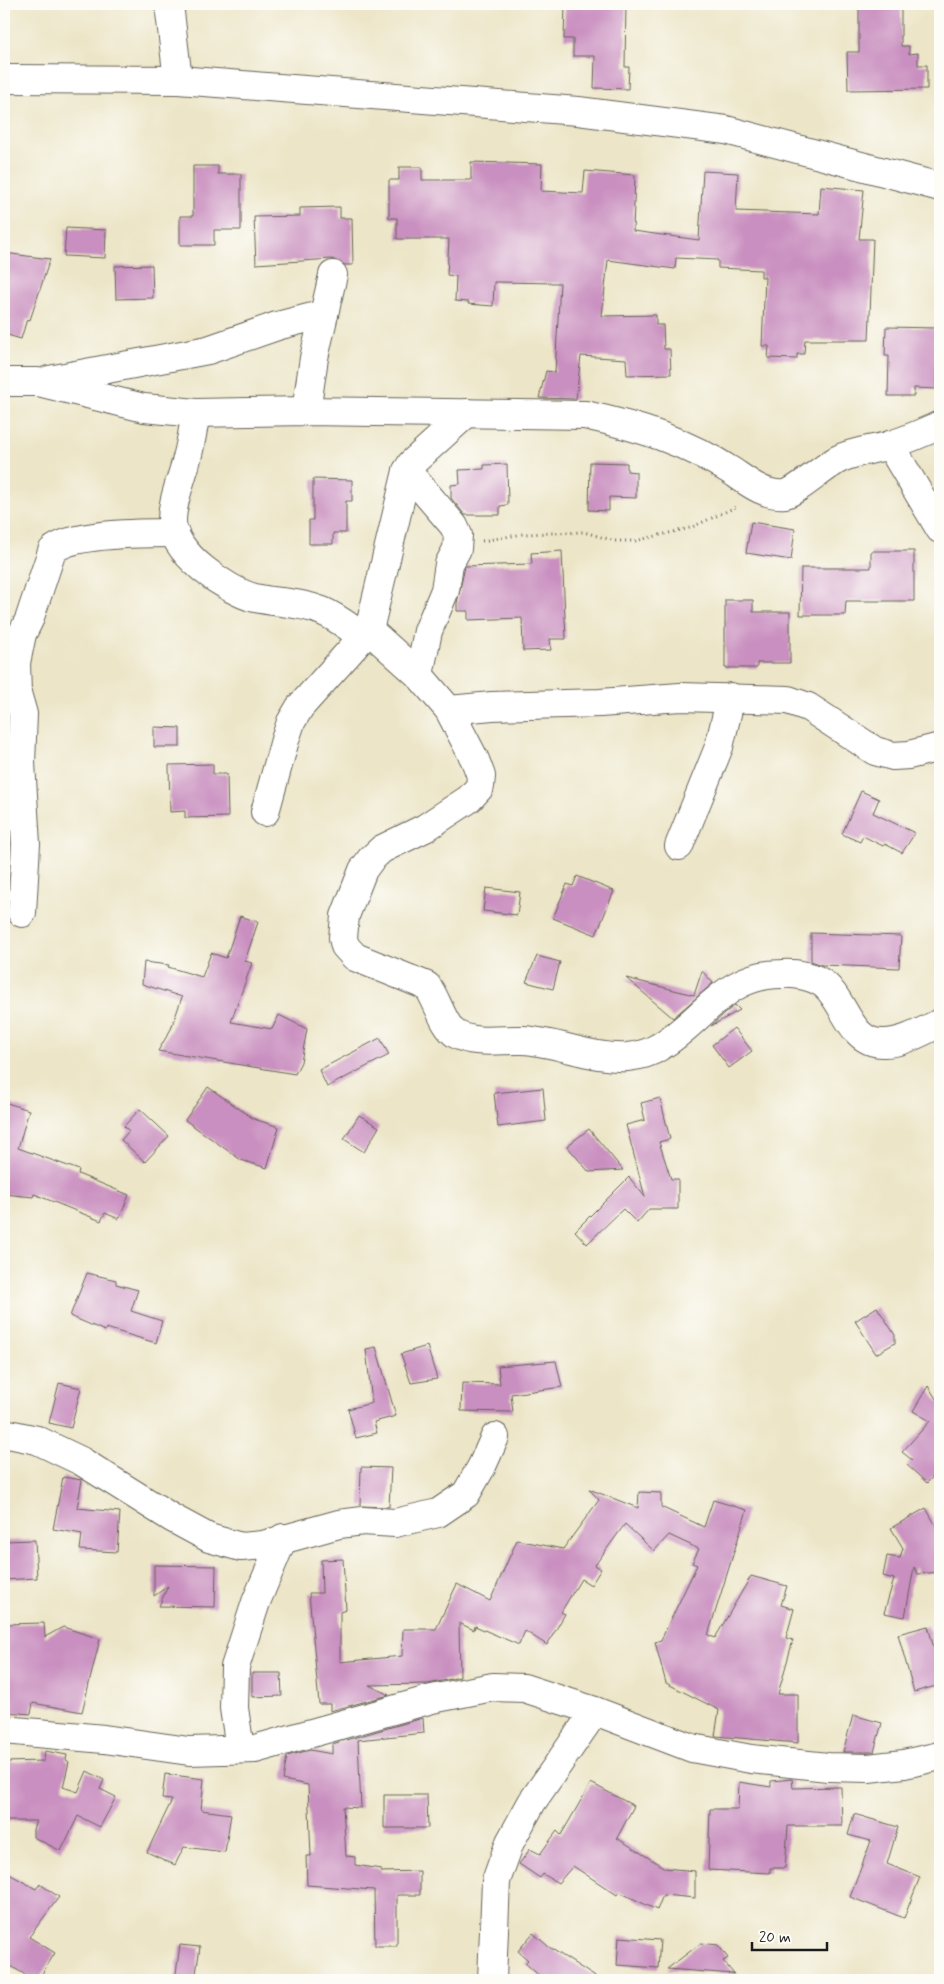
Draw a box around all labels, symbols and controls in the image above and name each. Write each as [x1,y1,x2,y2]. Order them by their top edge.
scale bar [752,1919,826,1951]
text: 20 m [759,1928,791,1948]

